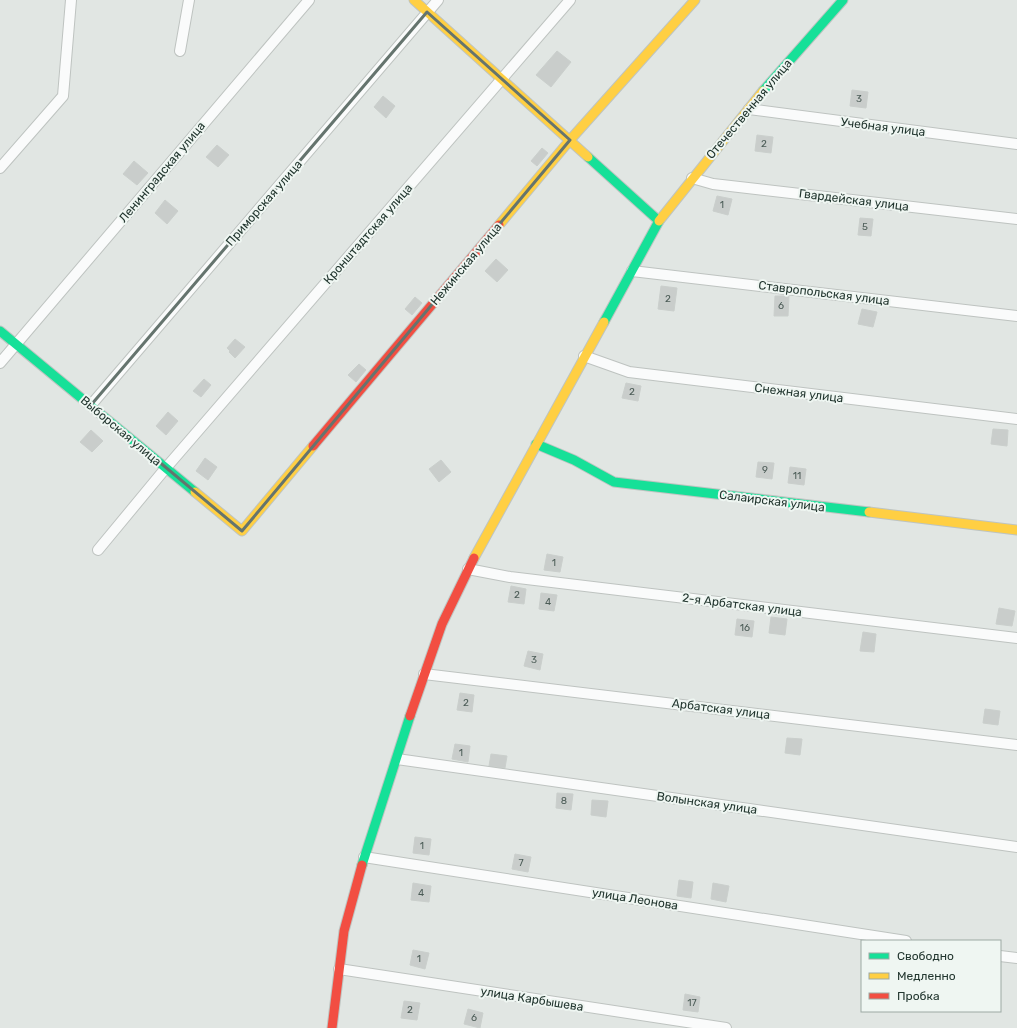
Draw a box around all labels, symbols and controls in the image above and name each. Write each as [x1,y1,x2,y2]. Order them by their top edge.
street label: Отечественная улица [703,56,795,162]
house number: 3 [856,93,862,105]
street label: Учебная улица [840,115,926,139]
street label: Ленинградская улица [116,119,208,225]
house number: 2 [761,138,767,150]
street label: Приморская улица [223,157,305,249]
street label: Кронштадтская улица [321,181,415,287]
street label: Гвардейская улица [798,186,910,214]
house number: 1 [720,199,724,211]
street label: Нежинская улица [427,220,505,308]
house number: 5 [862,221,868,233]
street label: Ставропольская улица [758,278,890,308]
house number: 2 [665,293,671,305]
house number: 6 [778,300,784,312]
street label: Снежная улица [754,381,844,405]
house number: 2 [629,386,635,398]
street label: Выборская улица [78,393,164,469]
house number: 9 [762,464,768,476]
house number: 11 [793,470,801,482]
street label: Салаирская улица [718,488,826,514]
house number: 1 [552,557,556,569]
house number: 2 [514,589,520,601]
street label: 2-я Арбатская улица [681,591,803,619]
house number: 4 [545,596,551,608]
house number: 16 [740,622,750,634]
house number: 3 [531,654,537,666]
street label: Арбатская улица [671,696,771,722]
house number: 2 [463,697,469,709]
house number: 1 [459,747,463,759]
street label: Волынская улица [656,789,758,817]
house number: 8 [561,795,567,807]
house number: 1 [420,840,424,852]
house number: 7 [518,857,524,869]
street label: улица Леонова [591,885,679,913]
house number: 4 [418,887,424,899]
legend [861,940,1001,1012]
text: Свободно [897,949,954,963]
house number: 1 [417,953,421,965]
text: Медленно [897,969,956,983]
street label: улица Карбышева [480,984,584,1014]
text: Пробка [897,989,940,1003]
house number: 17 [687,997,697,1009]
house number: 2 [407,1004,413,1016]
house number: 6 [471,1012,477,1024]

